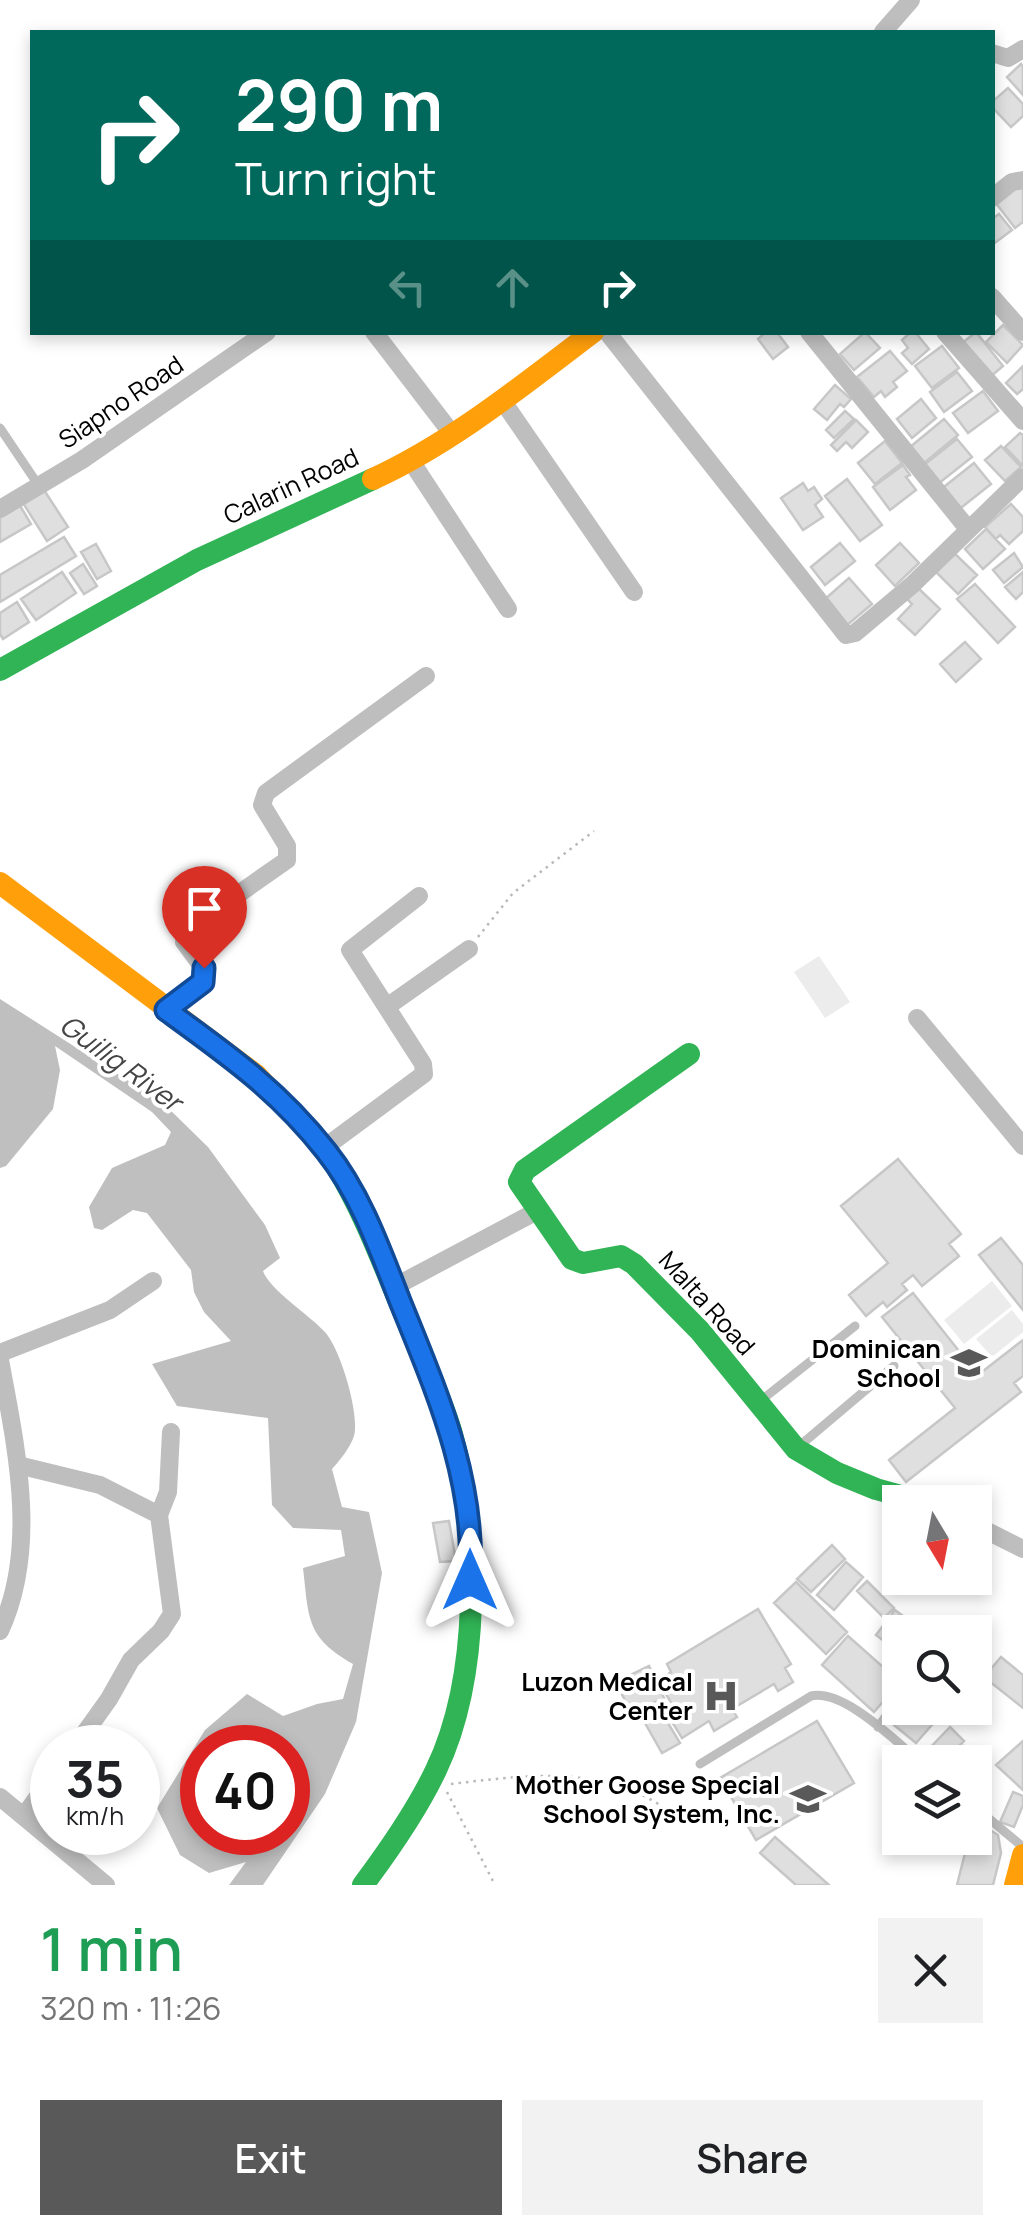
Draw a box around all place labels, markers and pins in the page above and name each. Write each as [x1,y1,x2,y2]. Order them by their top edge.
pin [162,866,247,969]
place label: Dominican School [812,1331,941,1395]
school or university icon: Dominican School [950,1344,988,1382]
place label: Luzon Medical Center [521,1664,693,1728]
hospital icon: Luzon Medical Center [702,1677,740,1715]
place label: Mother Goose Special School System, Inc. [515,1767,780,1831]
school or university icon: Mother Goose Special School System, Inc. [789,1780,827,1818]

